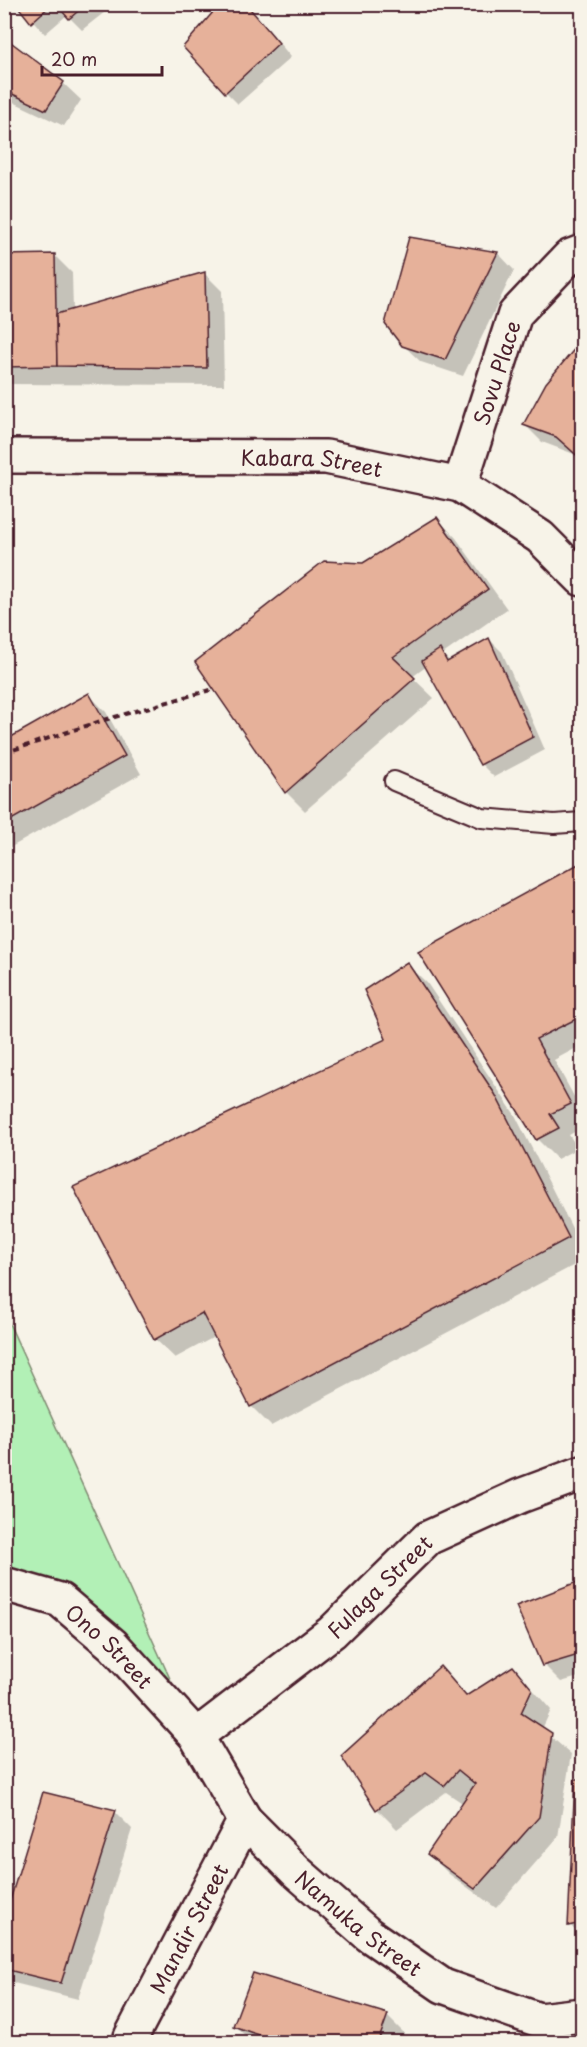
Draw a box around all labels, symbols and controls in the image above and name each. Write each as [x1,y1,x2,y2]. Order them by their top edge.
scale bar [42,39,162,77]
text: 20 m [51,45,97,72]
street label: Sovu Place [464,316,528,429]
street label: Kabara Street [240,440,386,484]
street label: Fulaga Street [319,1527,439,1645]
street label: Ono Street [59,1596,161,1695]
street label: Mandir Street [141,1858,236,1999]
street label: Namuka Street [289,1862,429,1983]

